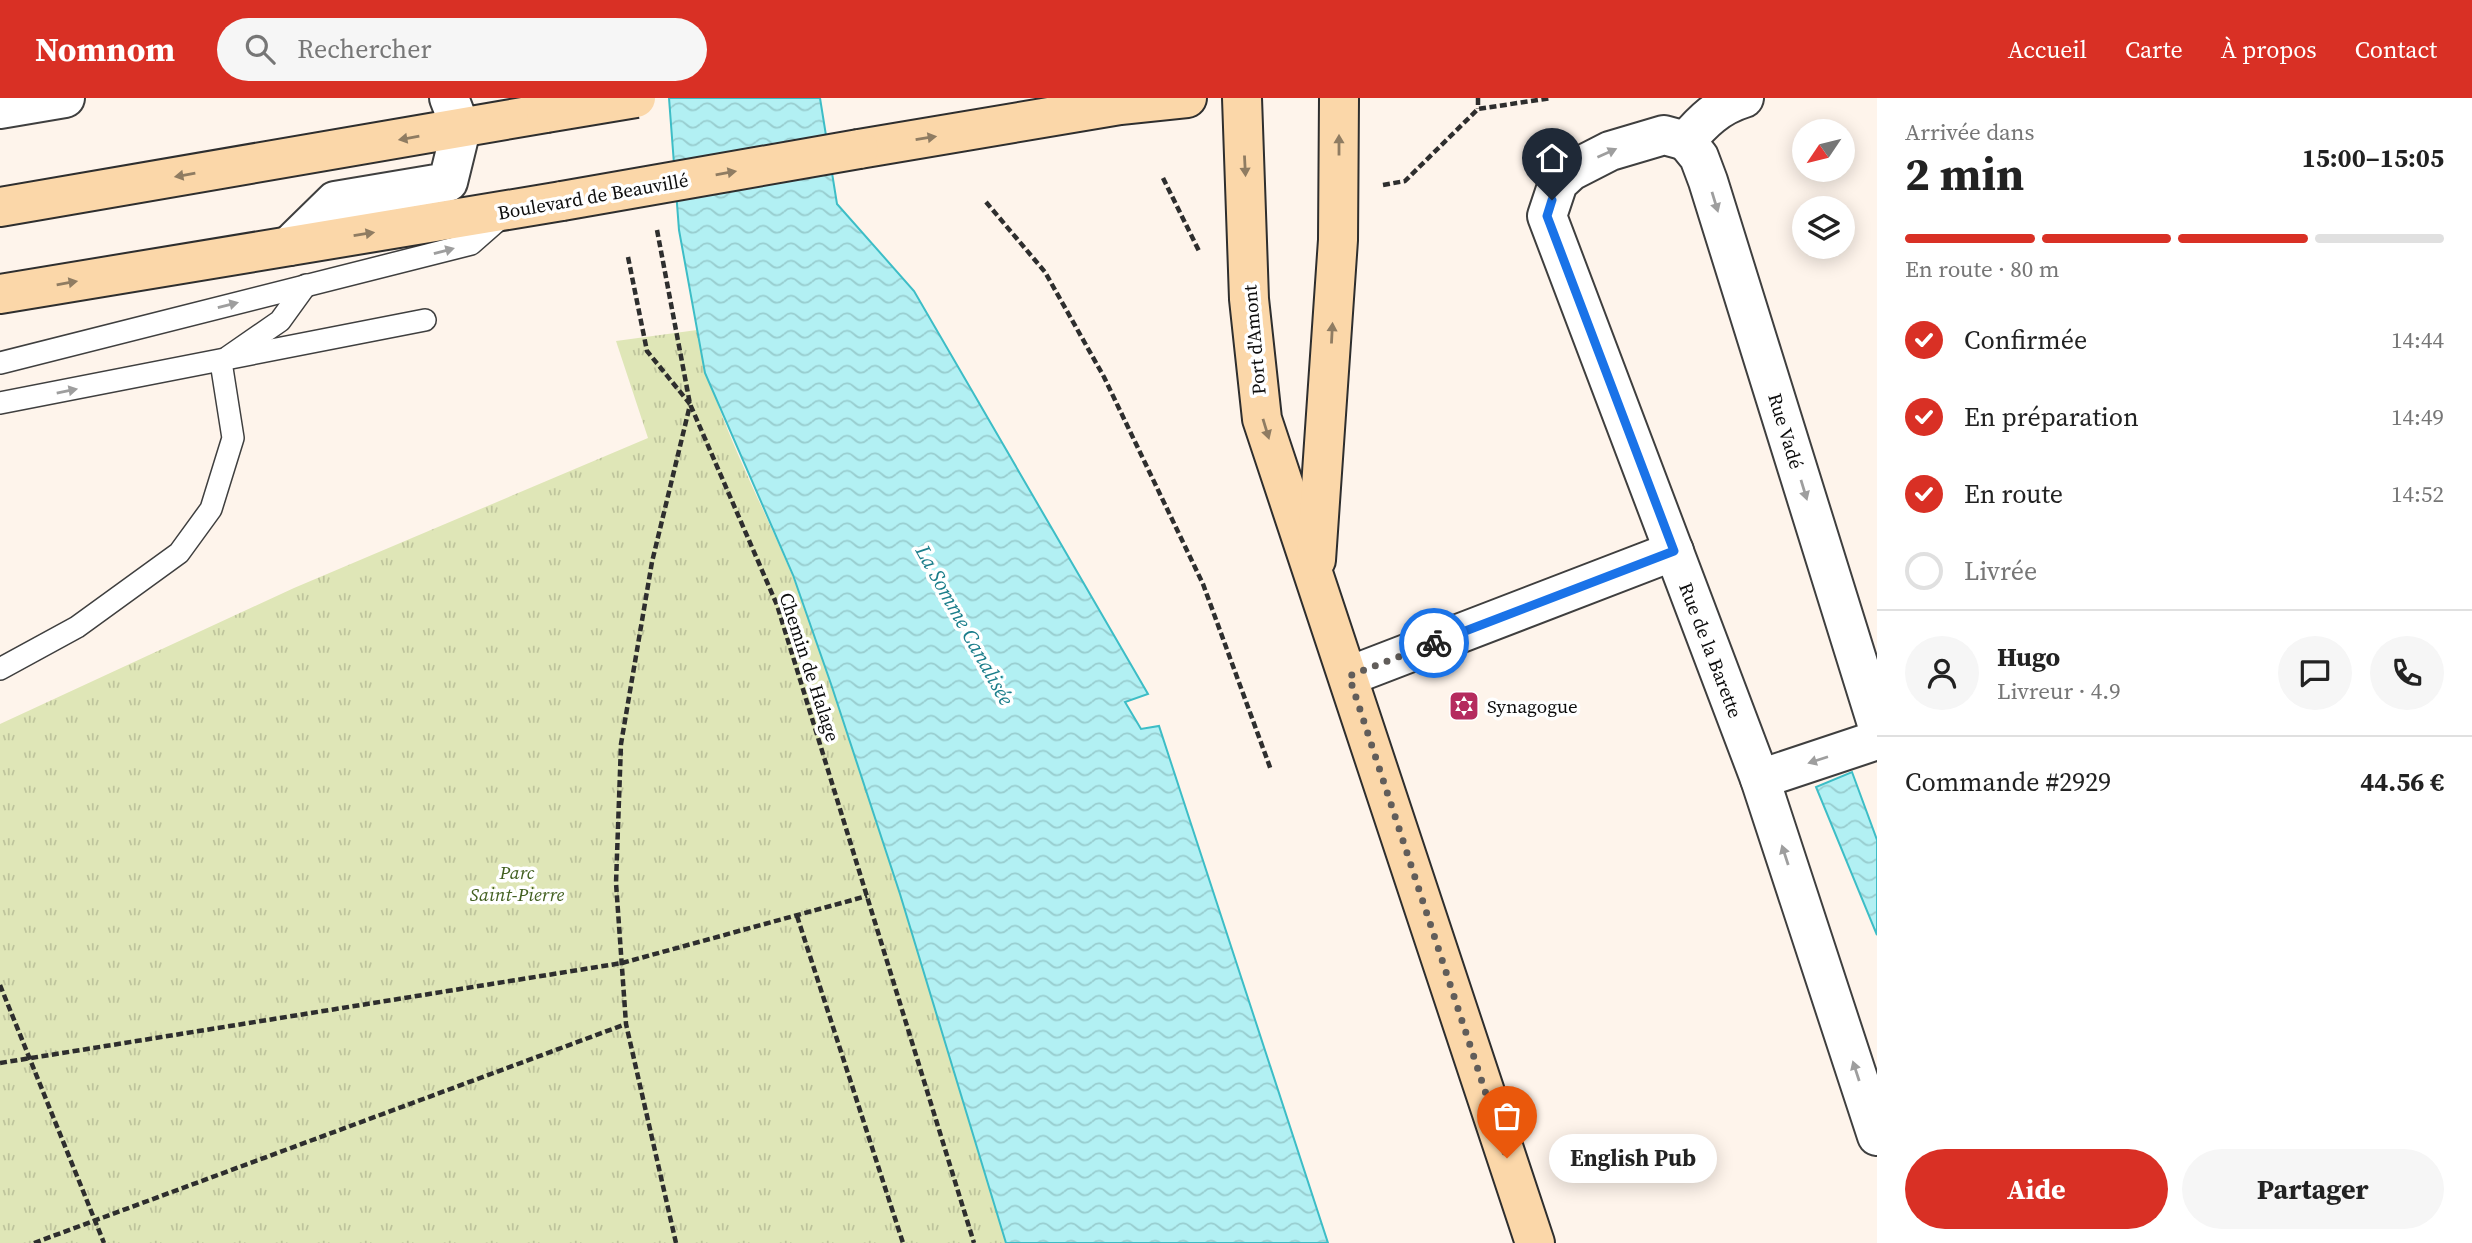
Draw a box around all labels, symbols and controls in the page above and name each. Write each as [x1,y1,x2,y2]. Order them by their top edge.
search box [217,18,707,81]
text: Nomnom [35,27,175,72]
icon: search [241,30,279,68]
text: Rechercher [297,31,431,67]
text: Accueil [2008,33,2087,66]
text: Carte [2125,33,2183,66]
text: À propos [2221,33,2317,66]
text: Contact [2355,33,2437,66]
text: Arrivée dans [1905,116,2035,148]
north arrow [1792,119,1855,182]
map controls [1792,119,1855,259]
pin [1522,128,1582,200]
one-way arrow [915,132,937,143]
one-way arrow [398,133,420,144]
one-way arrow [1333,134,1345,156]
icon: home [1533,139,1571,177]
text: 15:00–15:05 [2302,140,2444,176]
text: 2 min [1905,142,2024,205]
one-way arrow [1597,147,1617,159]
one-way arrow [1239,155,1250,177]
street label: Boulevard de Beauvillé [496,166,690,226]
one-way arrow [715,167,737,178]
one-way arrow [174,170,196,181]
one-way arrow [1710,192,1720,213]
button: layers [1792,196,1855,259]
one-way arrow [353,228,375,239]
one-way arrow [433,245,455,256]
text: En route · 80 m [1905,253,2059,285]
one-way arrow [56,277,78,288]
street label: Port d'Amont [1236,283,1272,396]
one-way arrow [217,299,239,310]
icon: check [1905,321,1943,359]
one-way arrow [1327,322,1338,344]
text: Confirmée [1964,322,2087,358]
text: 14:44 [2391,324,2444,356]
one-way arrow [56,385,78,396]
street label: Rue Vadé [1762,390,1810,472]
icon: check [1905,398,1943,436]
text: En préparation [1964,399,2139,435]
text: 14:49 [2391,401,2444,433]
one-way arrow [1261,419,1271,440]
icon: check [1905,475,1943,513]
text: En route [1964,476,2063,512]
text: 14:52 [2391,478,2444,510]
one-way arrow [1799,479,1810,500]
water label: La Somme Canalisée [908,539,1021,711]
text: Livrée [1964,553,2037,589]
street label: Rue de la Barette [1673,579,1749,721]
street label: Chemin de Halage [774,589,846,745]
courier [1399,608,1469,678]
icon: bike [1415,624,1453,662]
button: person [1905,636,1979,710]
button: chat [2278,636,2352,710]
button: phone [2370,636,2444,710]
text: Hugo [1997,639,2060,675]
text: Livreur · 4.9 [1997,675,2121,707]
synagogue icon: Synagogue [1447,689,1481,723]
place label: Synagogue [1487,693,1578,719]
one-way arrow [1808,755,1829,765]
text: Commande #2929 [1905,764,2111,800]
text: 44.56 € [2360,764,2444,800]
one-way arrow [1779,844,1789,865]
park label: Parc Saint-Pierre [470,859,565,907]
one-way arrow [1850,1060,1860,1081]
pin [1477,1086,1537,1158]
icon: bag [1488,1097,1526,1135]
callout: English Pub [1549,1134,1717,1182]
text: English Pub [1570,1142,1696,1174]
button: Aide [1905,1149,2168,1229]
button: Partager [2182,1149,2444,1229]

